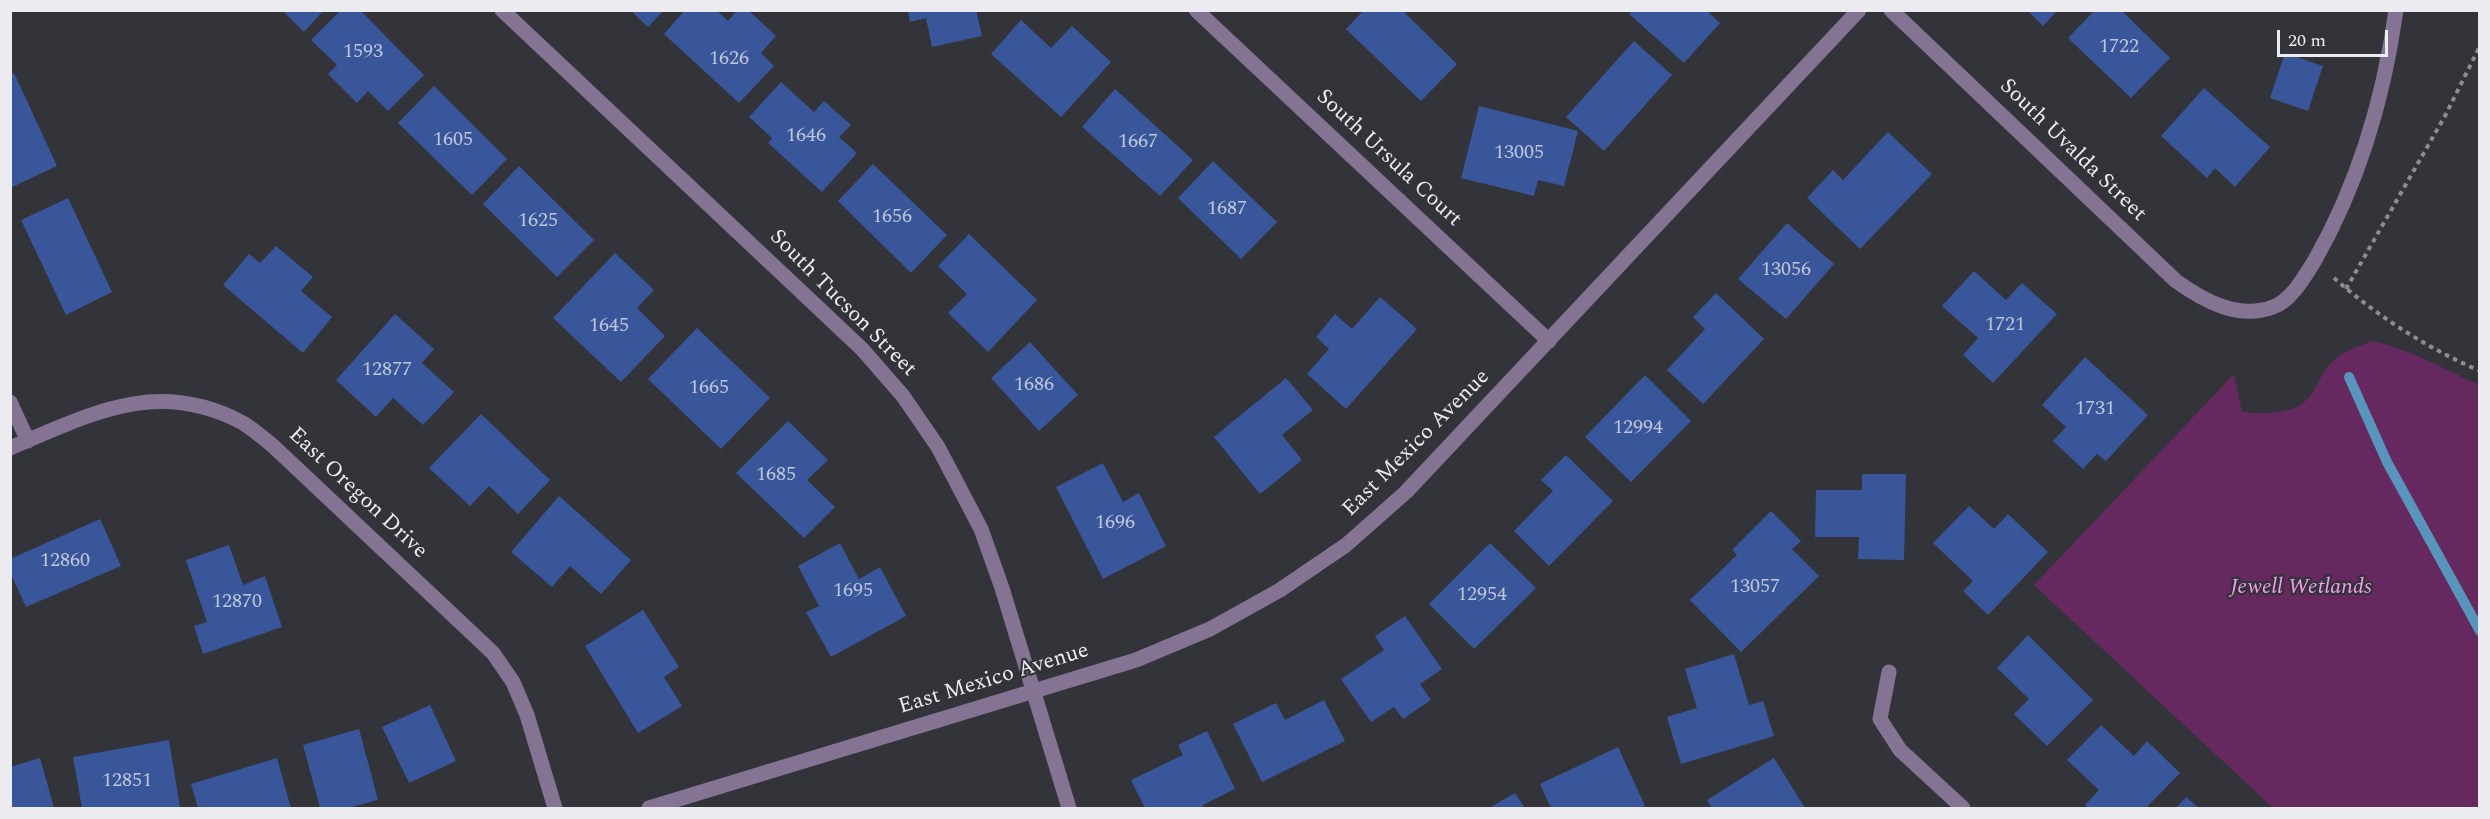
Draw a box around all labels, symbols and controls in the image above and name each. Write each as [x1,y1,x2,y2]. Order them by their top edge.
scale bar [2280,18,2391,56]
text: 20 m [2288,27,2326,54]
house number: 1722 [2099,36,2139,60]
house number: 1593 [343,41,383,65]
house number: 1626 [709,48,749,72]
street label: South Uvalda Street [1993,74,2151,228]
street label: South Ursula Court [1310,85,1466,233]
house number: 1646 [786,125,826,149]
house number: 1605 [433,129,473,153]
house number: 1667 [1118,131,1158,155]
house number: 13005 [1494,142,1544,166]
house number: 1687 [1207,198,1247,222]
house number: 1656 [872,206,912,230]
house number: 1625 [518,210,558,234]
street label: South Tucson Street [763,225,921,383]
house number: 13056 [1761,259,1811,283]
house number: 1721 [1985,314,2025,338]
house number: 1645 [589,315,629,339]
house number: 12877 [362,359,412,383]
street label: East Mexico Avenue [1338,365,1496,523]
house number: 1686 [1014,374,1054,398]
house number: 1665 [689,377,729,401]
house number: 1731 [2075,398,2115,422]
house number: 12994 [1613,417,1663,441]
street label: East Oregon Drive [282,423,432,565]
house number: 1685 [756,464,796,488]
house number: 1696 [1095,512,1135,536]
house number: 12860 [40,550,90,574]
house number: 13057 [1730,576,1780,600]
park label: Jewell Wetlands [2230,576,2372,602]
house number: 1695 [833,580,873,604]
house number: 12954 [1457,584,1507,608]
house number: 12870 [212,591,262,615]
street label: East Mexico Avenue [896,638,1092,722]
house number: 12851 [102,770,152,794]

